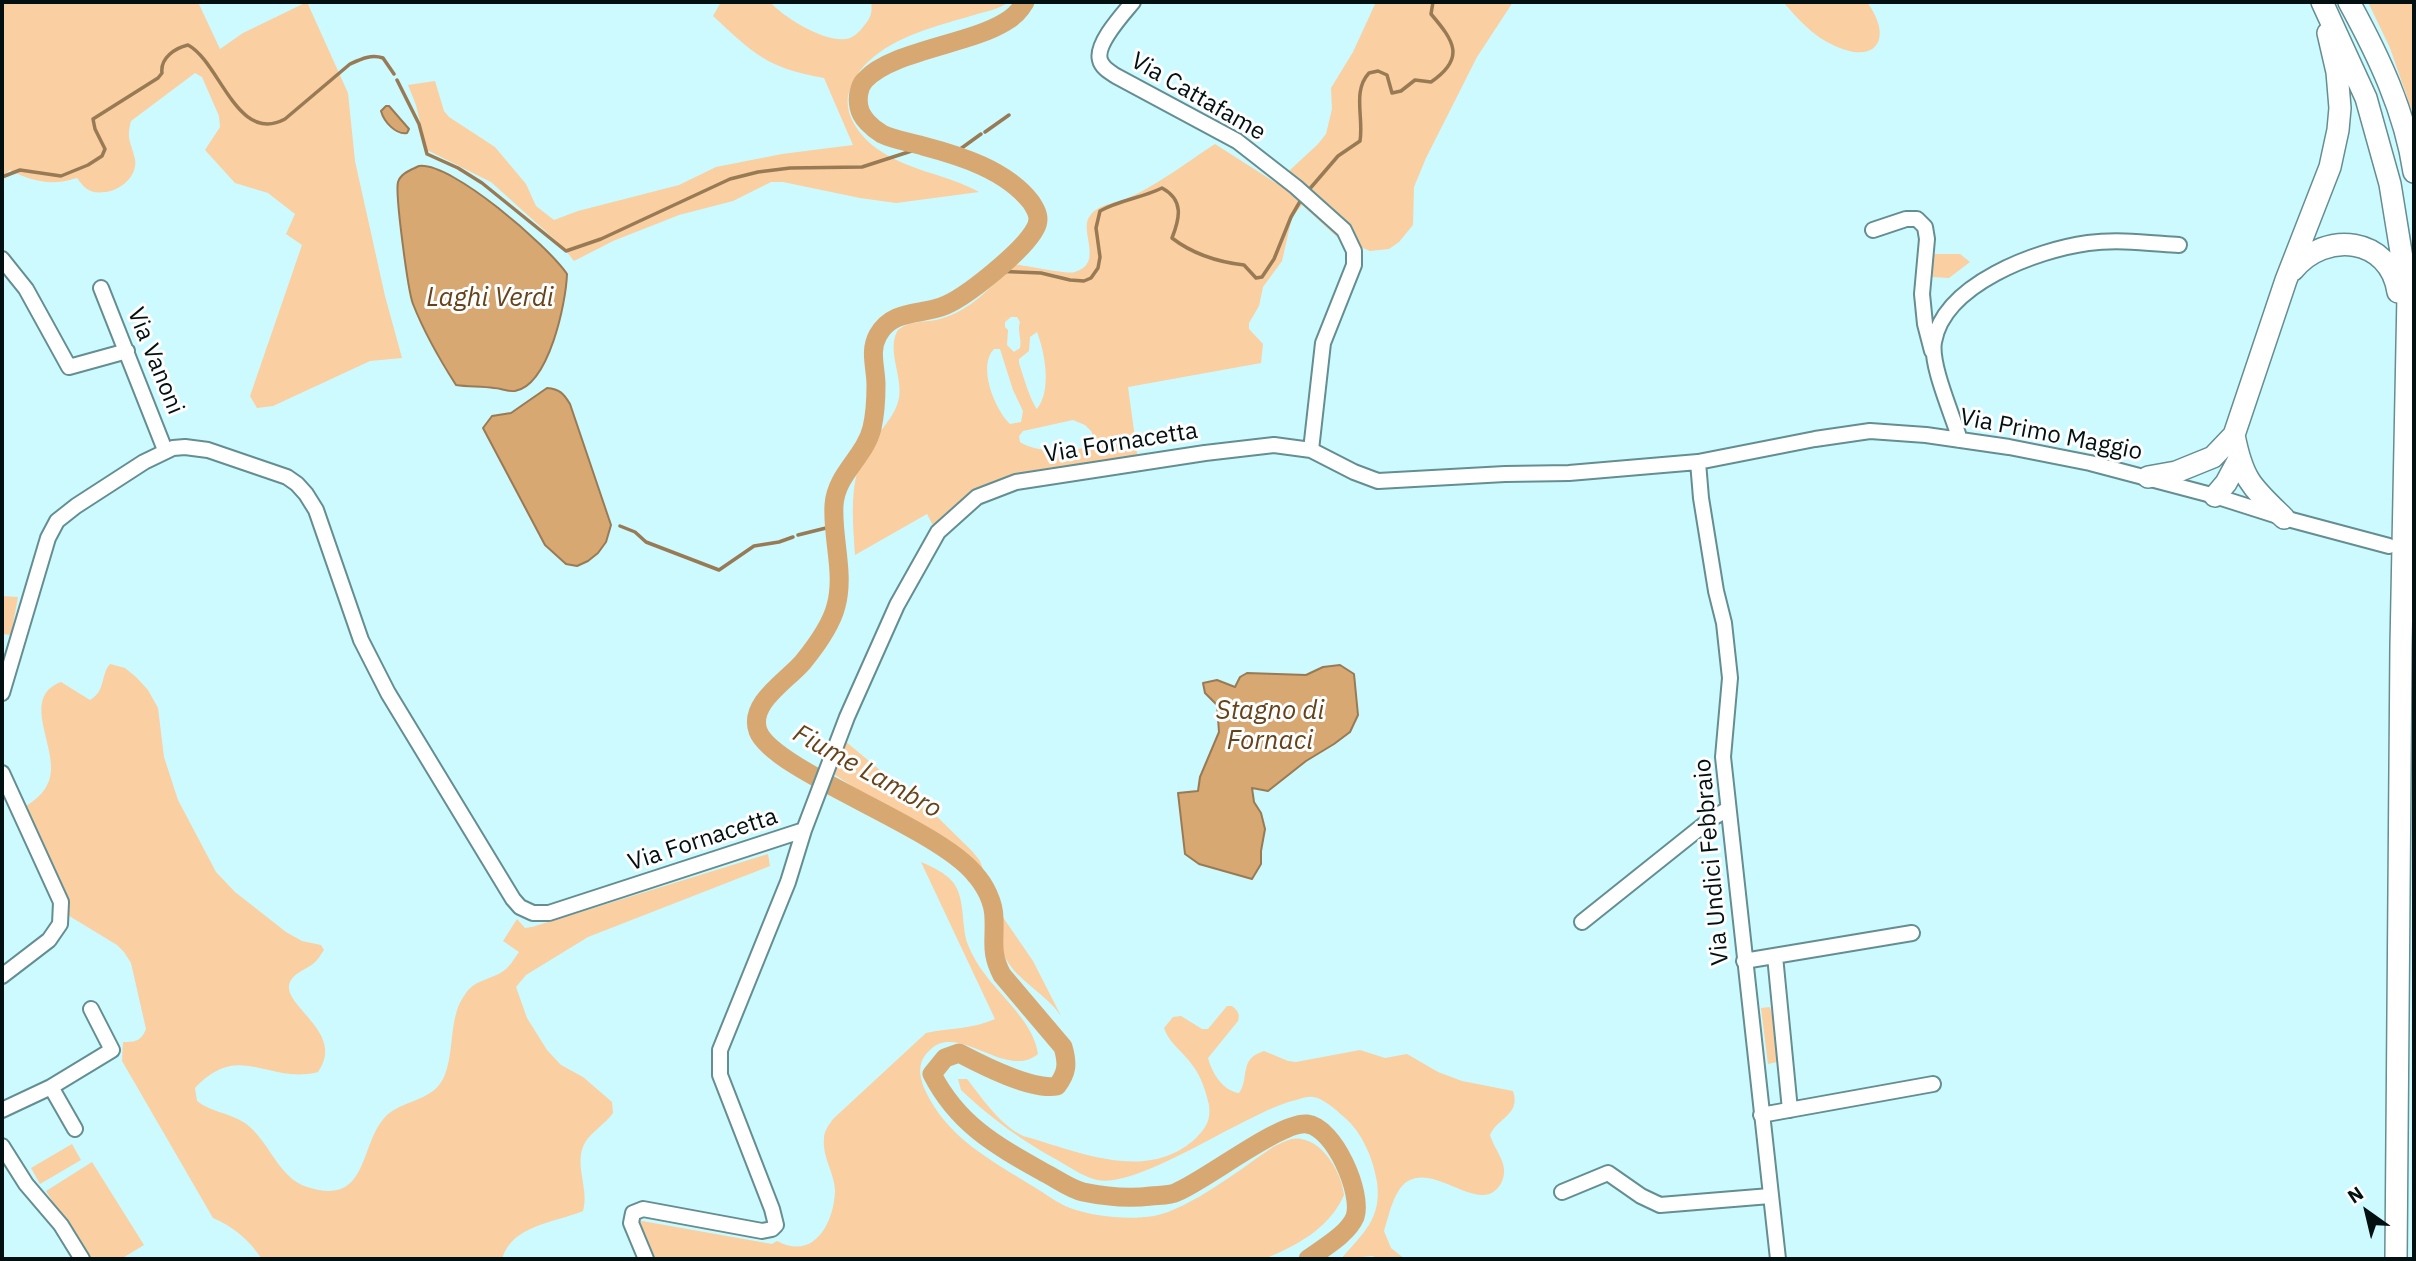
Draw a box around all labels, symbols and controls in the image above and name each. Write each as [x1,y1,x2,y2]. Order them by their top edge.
street label: Via Cattafame [1125,47,1271,147]
water label: Laghi Verdi [426,282,554,314]
street label: Via Vanoni [121,303,189,419]
street label: Via Primo Maggio [1957,403,2145,467]
street label: Via Fornacetta [1042,417,1200,469]
water label: Stagno di Fornaci [1216,695,1324,756]
water label: Fiume Lambro [787,718,947,826]
street label: Via Undici Febbraio [1689,757,1735,967]
street label: Via Fornacetta [625,802,781,878]
north arrow [2332,1177,2402,1247]
text: N [2343,1181,2368,1208]

